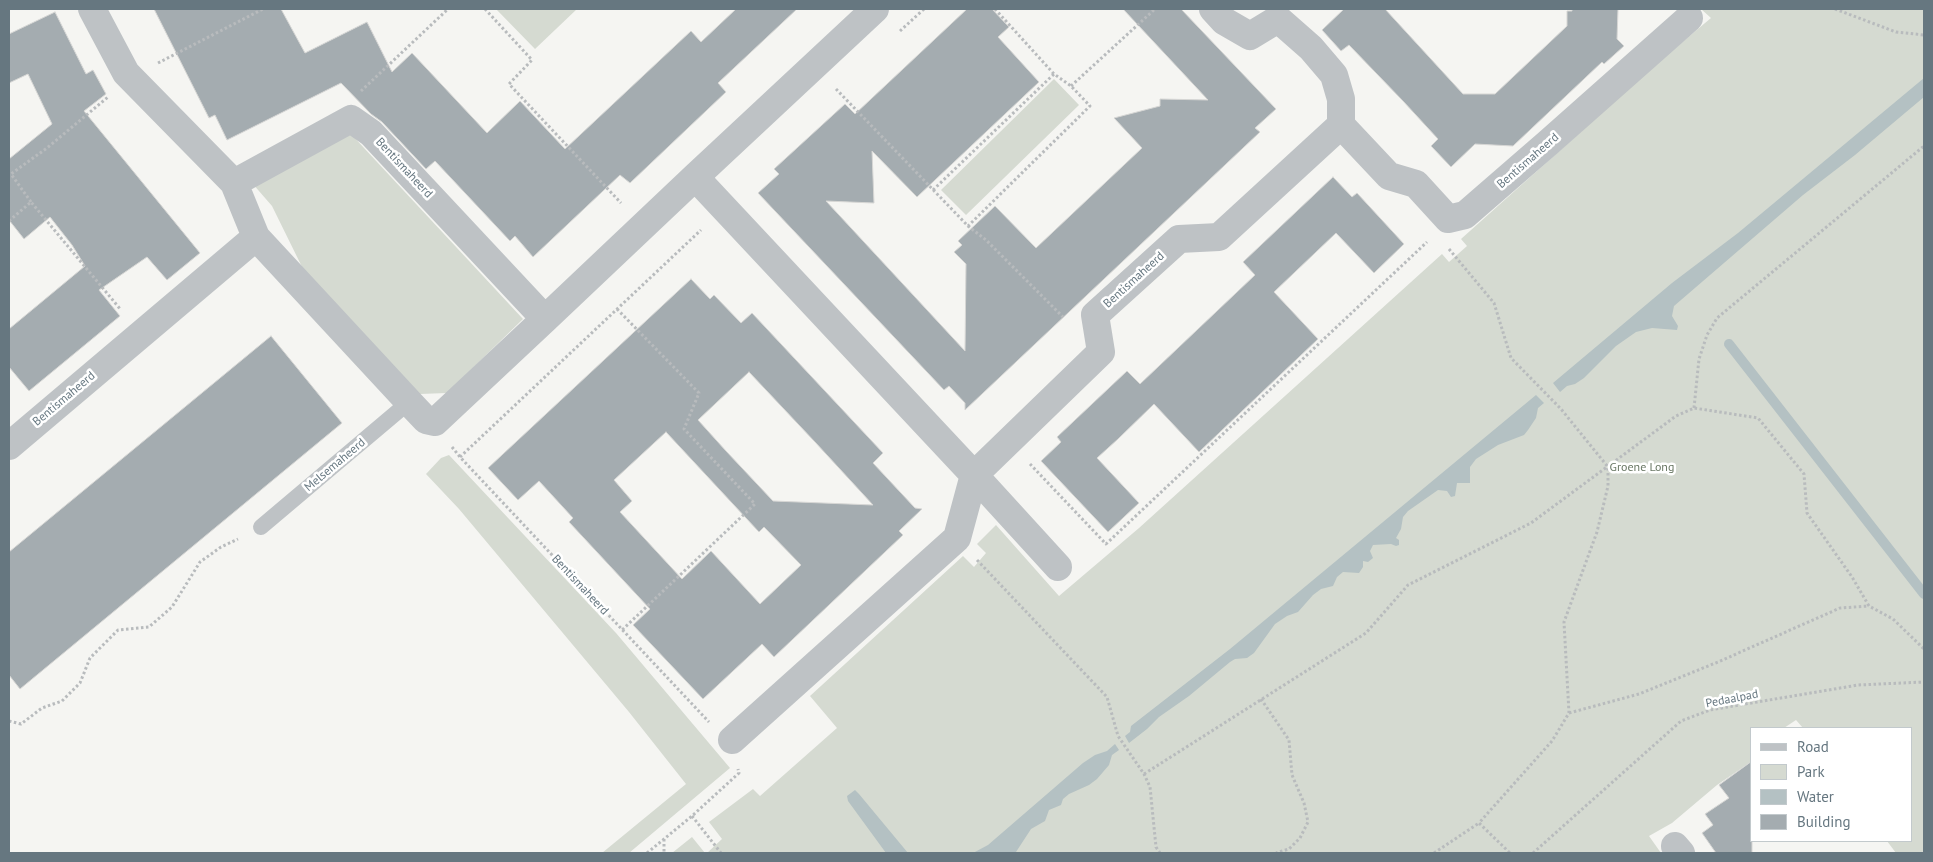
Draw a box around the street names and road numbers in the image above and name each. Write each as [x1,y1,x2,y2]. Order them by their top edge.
street label: Bentismaheerd [1494,130,1562,192]
street label: Bentismaheerd [373,135,435,201]
street label: Bentismaheerd [1101,249,1167,311]
street label: Bentismaheerd [30,369,98,429]
street label: Melsemaheerd [302,435,368,495]
street label: Bentismaheerd [549,552,611,618]
street label: Pedaalpad [1705,687,1759,711]

